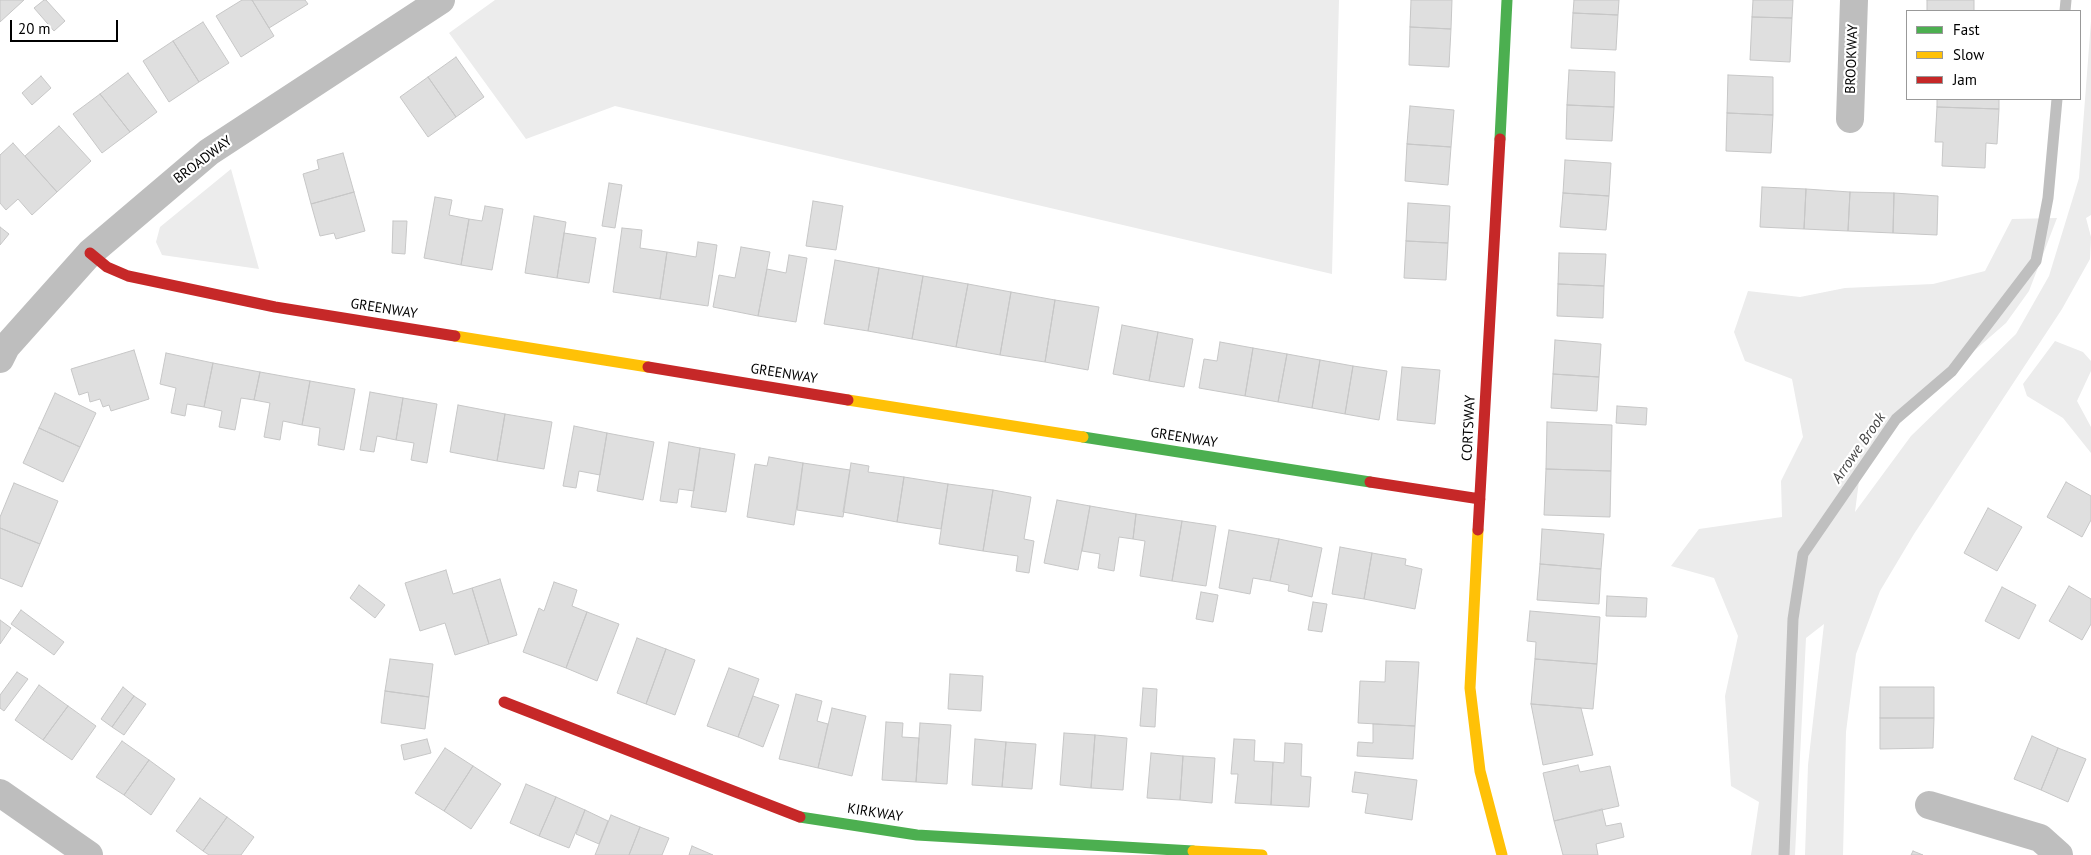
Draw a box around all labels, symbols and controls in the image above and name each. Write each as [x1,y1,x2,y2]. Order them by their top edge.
scale bar [12,10,120,42]
legend [1906,10,2081,100]
text: 20 m [18,19,51,38]
text: Fast [1953,20,1980,39]
street label: BROOKWAY [1842,24,1862,94]
text: Slow [1953,45,1984,64]
text: Jam [1953,70,1977,89]
street label: BROADWAY [171,133,235,187]
street label: GREENWAY [349,295,419,323]
street label: GREENWAY [749,360,819,388]
street label: CORTSWAY [1459,395,1479,461]
water label: Arrowe Brook [1828,409,1890,487]
street label: GREENWAY [1149,424,1219,452]
street label: KIRKWAY [846,800,904,826]

